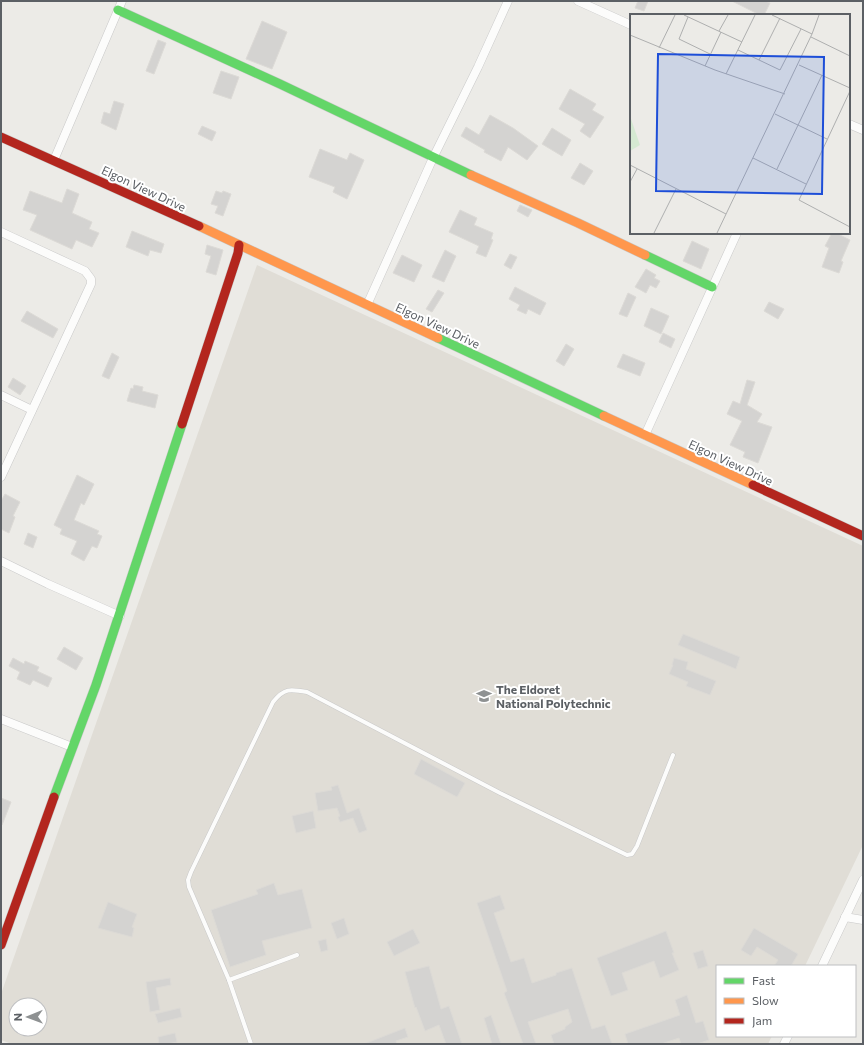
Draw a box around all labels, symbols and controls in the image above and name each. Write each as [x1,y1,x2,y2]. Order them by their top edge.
inset map [630,14,850,234]
street label: Elgon View Drive [100,162,188,214]
street label: Elgon View Drive [394,299,482,351]
street label: Elgon View Drive [687,436,775,488]
place label: The Eldoret National Polytechnic [496,682,611,710]
school or university icon: The Eldoret National Polytechnic [475,687,493,705]
legend [716,965,856,1037]
text: Fast [752,973,775,987]
text: Slow [752,993,779,1007]
north arrow [8,997,48,1037]
text: N [11,1013,24,1021]
text: Jam [752,1013,772,1028]

